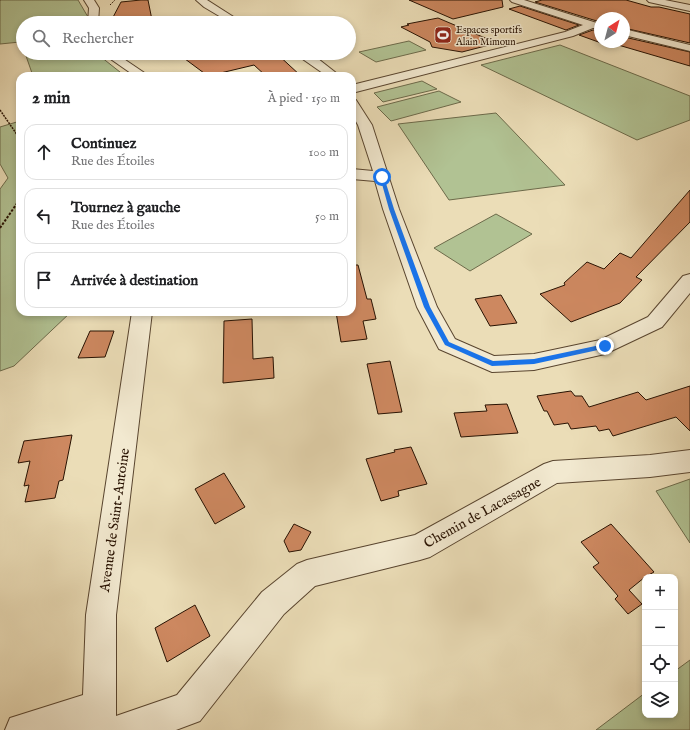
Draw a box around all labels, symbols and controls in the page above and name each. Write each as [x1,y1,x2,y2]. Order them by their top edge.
north arrow [594,12,630,48]
search box [16,16,356,60]
place label: Espaces sportifs Alain Mimoun [455,24,522,49]
sports icon: Espaces sportifs Alain Mimoun [433,25,453,45]
icon: search [30,27,52,49]
text: Rechercher [62,29,134,48]
text: 2 min [32,88,70,109]
text: À pied · 150 m [268,90,340,107]
text: Continuez [71,134,136,153]
icon: ahead [33,141,55,163]
text: 100 m [309,144,339,161]
text: Rue des Étoiles [71,153,155,170]
route start [373,168,391,186]
text: Tournez à gauche [71,198,180,217]
icon: left [33,205,55,227]
text: 50 m [315,208,339,225]
text: Rue des Étoiles [71,217,155,234]
icon: arrive [33,269,55,291]
text: Arrivée à destination [71,271,198,290]
route end [596,337,614,355]
street label: Avenue de Saint-Antoine [96,446,134,594]
street label: Chemin de Lacassagne [421,473,545,553]
map controls [642,574,678,718]
button: + [642,574,678,610]
button: − [642,610,678,646]
button: locate [642,646,678,682]
button: layers [642,682,678,718]

